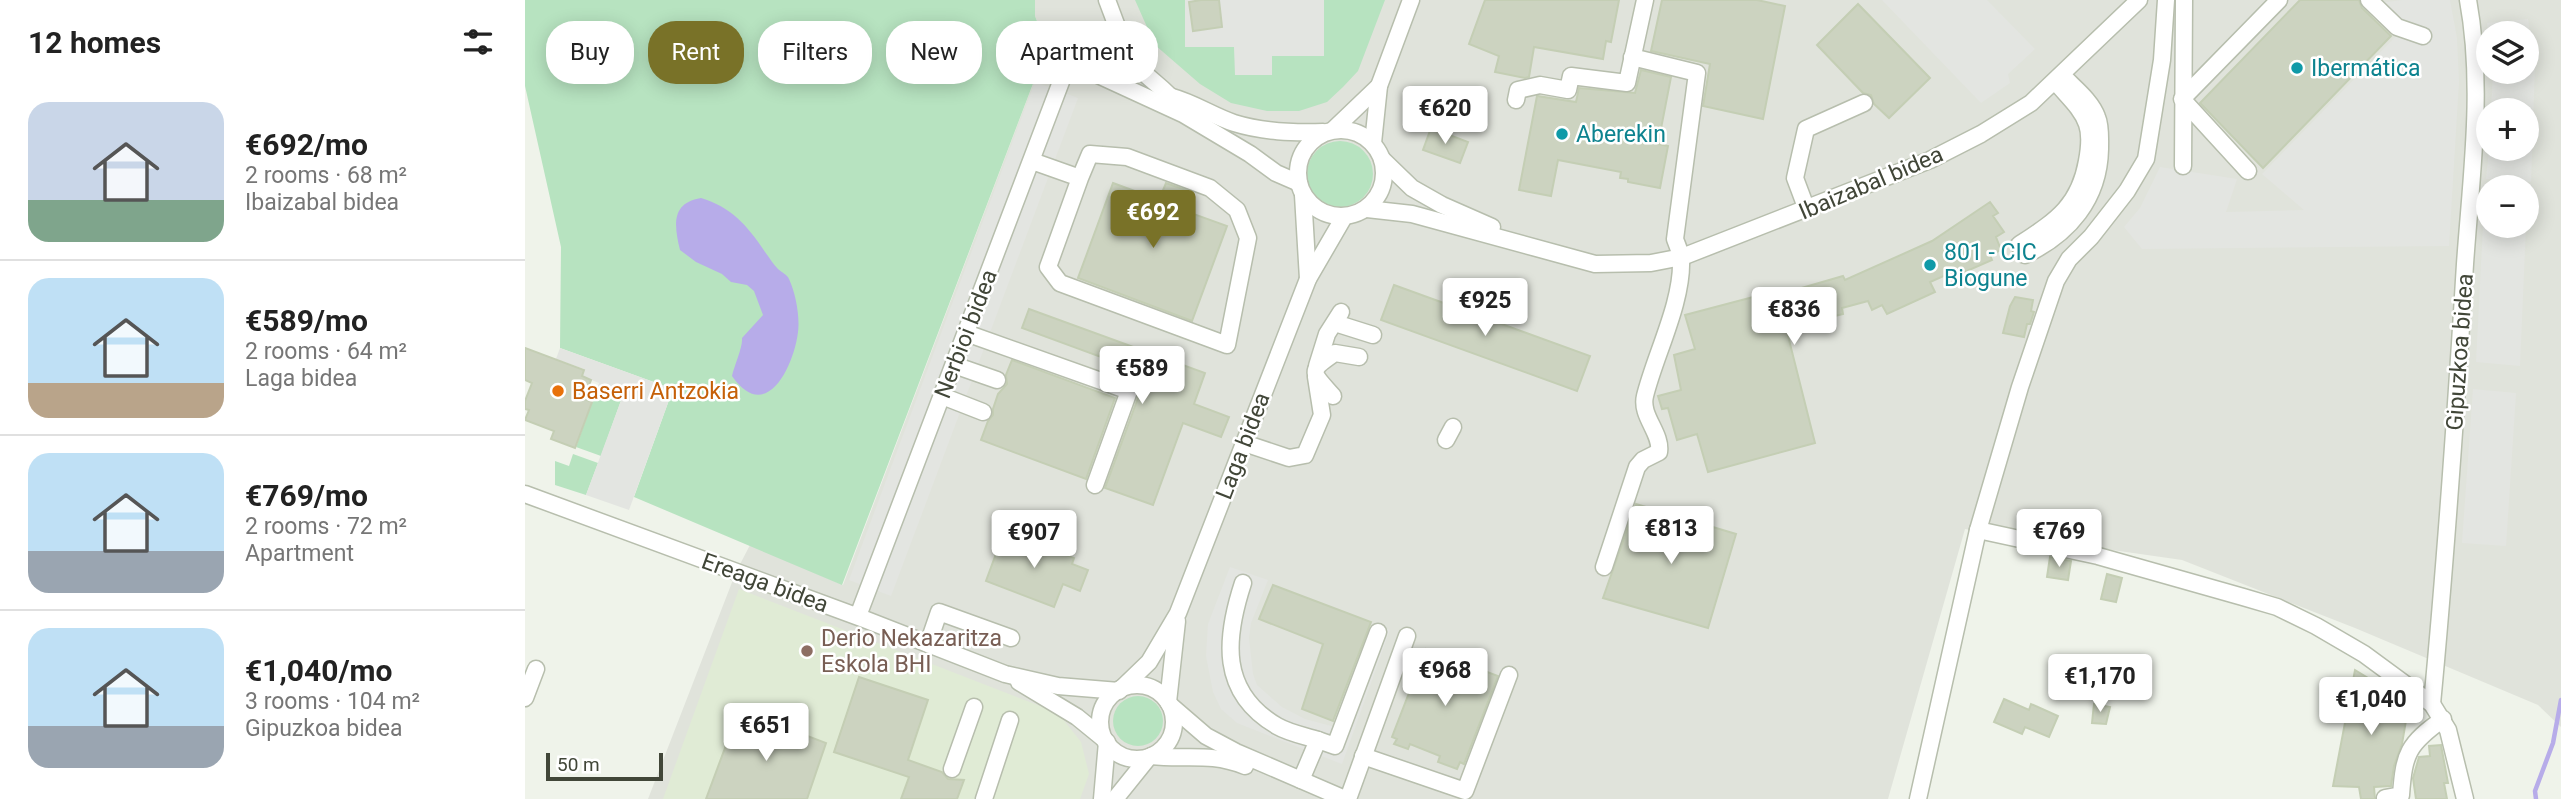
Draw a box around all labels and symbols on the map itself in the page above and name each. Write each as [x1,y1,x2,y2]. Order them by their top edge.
place label: Ibermática [2311,55,2421,82]
marker: Ibermática [2289,60,2305,76]
pin: €620 [1404,86,1486,146]
place label: Aberekin [1576,121,1666,148]
marker: Aberekin [1554,126,1570,142]
street label: Ibaizabal bidea [1795,140,1947,226]
pin: €692 [1112,190,1194,250]
place label: 801 - CIC Biogune [1944,239,2037,292]
marker: 801 - CIC Biogune [1922,257,1938,273]
street label: Nerbioi bidea [929,266,1003,402]
street label: Gipuzkoa bidea [2441,273,2479,431]
pin: €925 [1444,278,1526,338]
pin: €836 [1753,288,1835,347]
pin: €589 [1101,346,1183,406]
place label: Baserri Antzokia [572,378,739,405]
marker: Baserri Antzokia [550,383,566,399]
street label: Laga bidea [1210,389,1276,503]
pin: €813 [1630,506,1712,566]
pin: €907 [993,510,1075,570]
pin: €769 [2018,510,2100,569]
street label: Ereaga bidea [698,548,832,618]
place label: Derio Nekazaritza Eskola BHI [821,625,1002,678]
marker: Derio Nekazaritza Eskola BHI [799,643,815,659]
pin: €968 [1404,648,1486,708]
pin: €1,170 [2043,654,2157,714]
pin: €1,040 [2314,678,2428,737]
pin: €651 [725,704,807,763]
scale bar [546,750,663,782]

